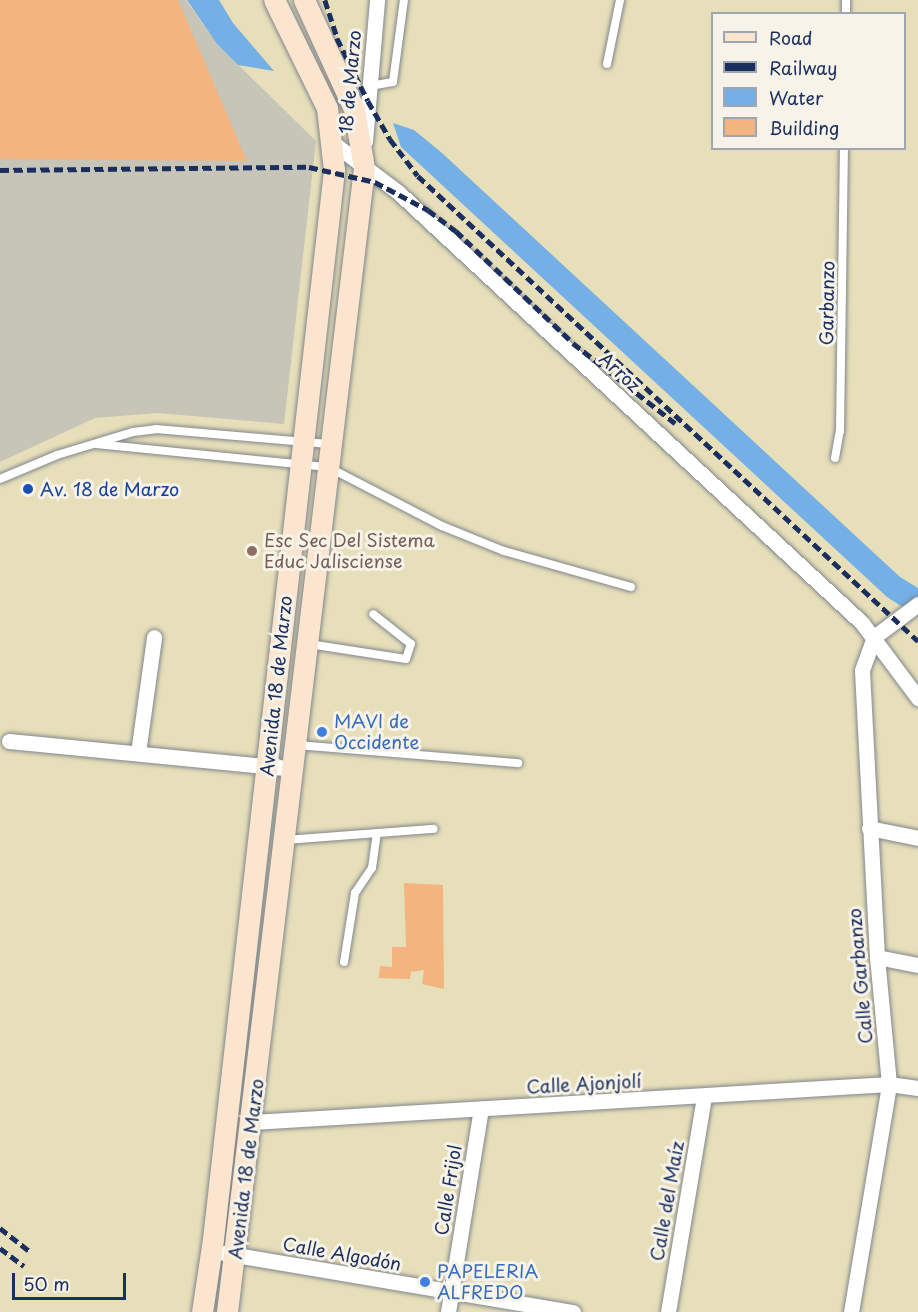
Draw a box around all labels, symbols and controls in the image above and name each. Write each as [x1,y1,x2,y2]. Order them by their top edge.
legend [711,12,906,150]
text: Road [769,24,813,51]
street label: 18 de Marzo [335,28,365,136]
text: Railway [769,54,837,81]
text: Water [769,84,823,111]
text: Building [769,114,839,141]
street label: Garbanzo [815,260,839,346]
street label: Arroz [595,348,645,396]
place label: Av. 18 de Marzo [40,478,179,500]
marker: Av. 18 de Marzo [21,482,35,496]
place label: Esc Sec Del Sistema Educ Jalisciense [264,530,435,572]
marker: Esc Sec Del Sistema Educ Jalisciense [245,544,259,558]
street label: Avenida 18 de Marzo [256,595,296,777]
place label: MAVI de Occidente [334,711,419,754]
marker: MAVI de Occidente [315,725,329,739]
street label: Calle Garbanzo [843,908,877,1044]
street label: Calle Ajonjolí [526,1070,642,1098]
street label: Avenida 18 de Marzo [224,1078,268,1260]
street label: Calle del Maíz [646,1139,688,1263]
street label: Calle Frijol [430,1143,466,1237]
street label: Calle Algodón [281,1233,403,1275]
scale bar [15,1261,129,1299]
place label: PAPELERIA ALFREDO [437,1261,539,1304]
text: 50 m [23,1270,70,1297]
marker: PAPELERIA ALFREDO [418,1275,432,1289]

